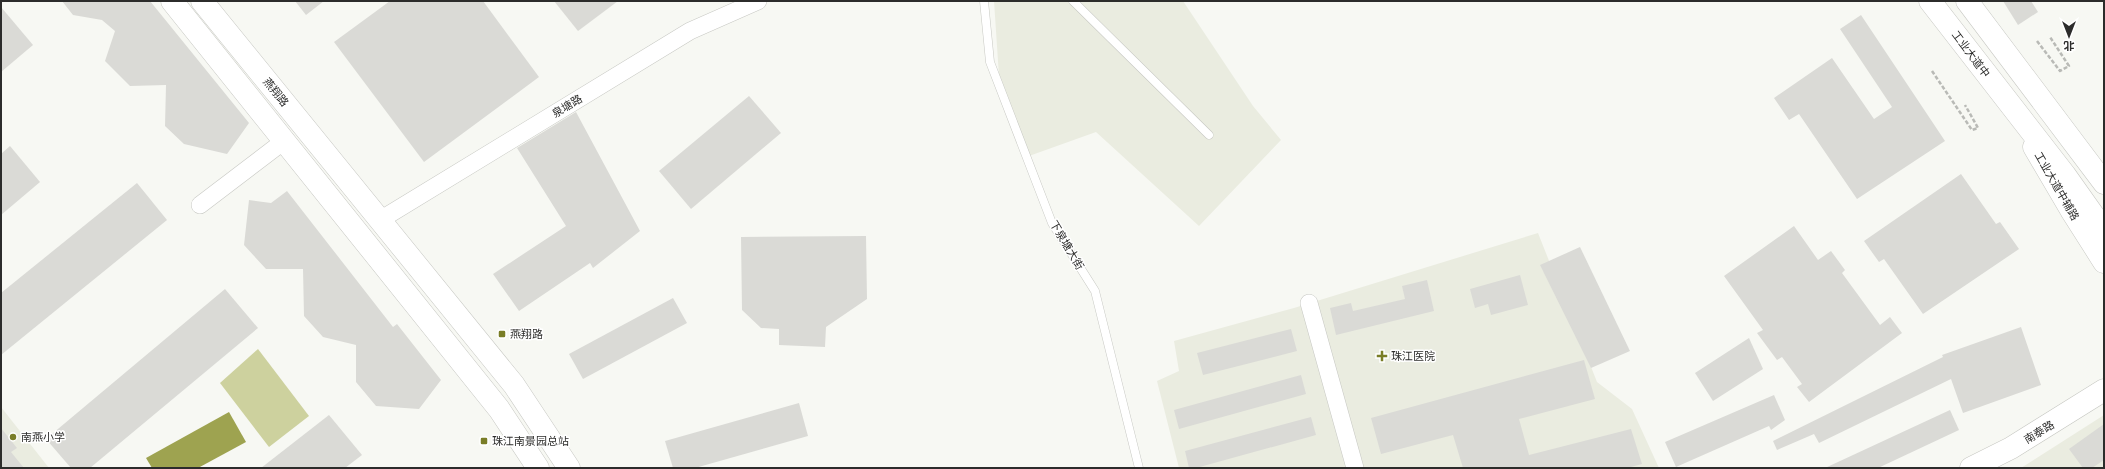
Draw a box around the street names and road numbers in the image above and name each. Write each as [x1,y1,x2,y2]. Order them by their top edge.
street label: 工业大道中 [1949,28,1992,80]
street label: 燕翔路 [260,75,291,109]
street label: 泉塘路 [550,92,585,120]
street label: 工业大道中辅路 [2032,150,2081,223]
street label: 下泉塘大街 [1047,218,1086,272]
street label: 南泰路 [2022,418,2057,446]

